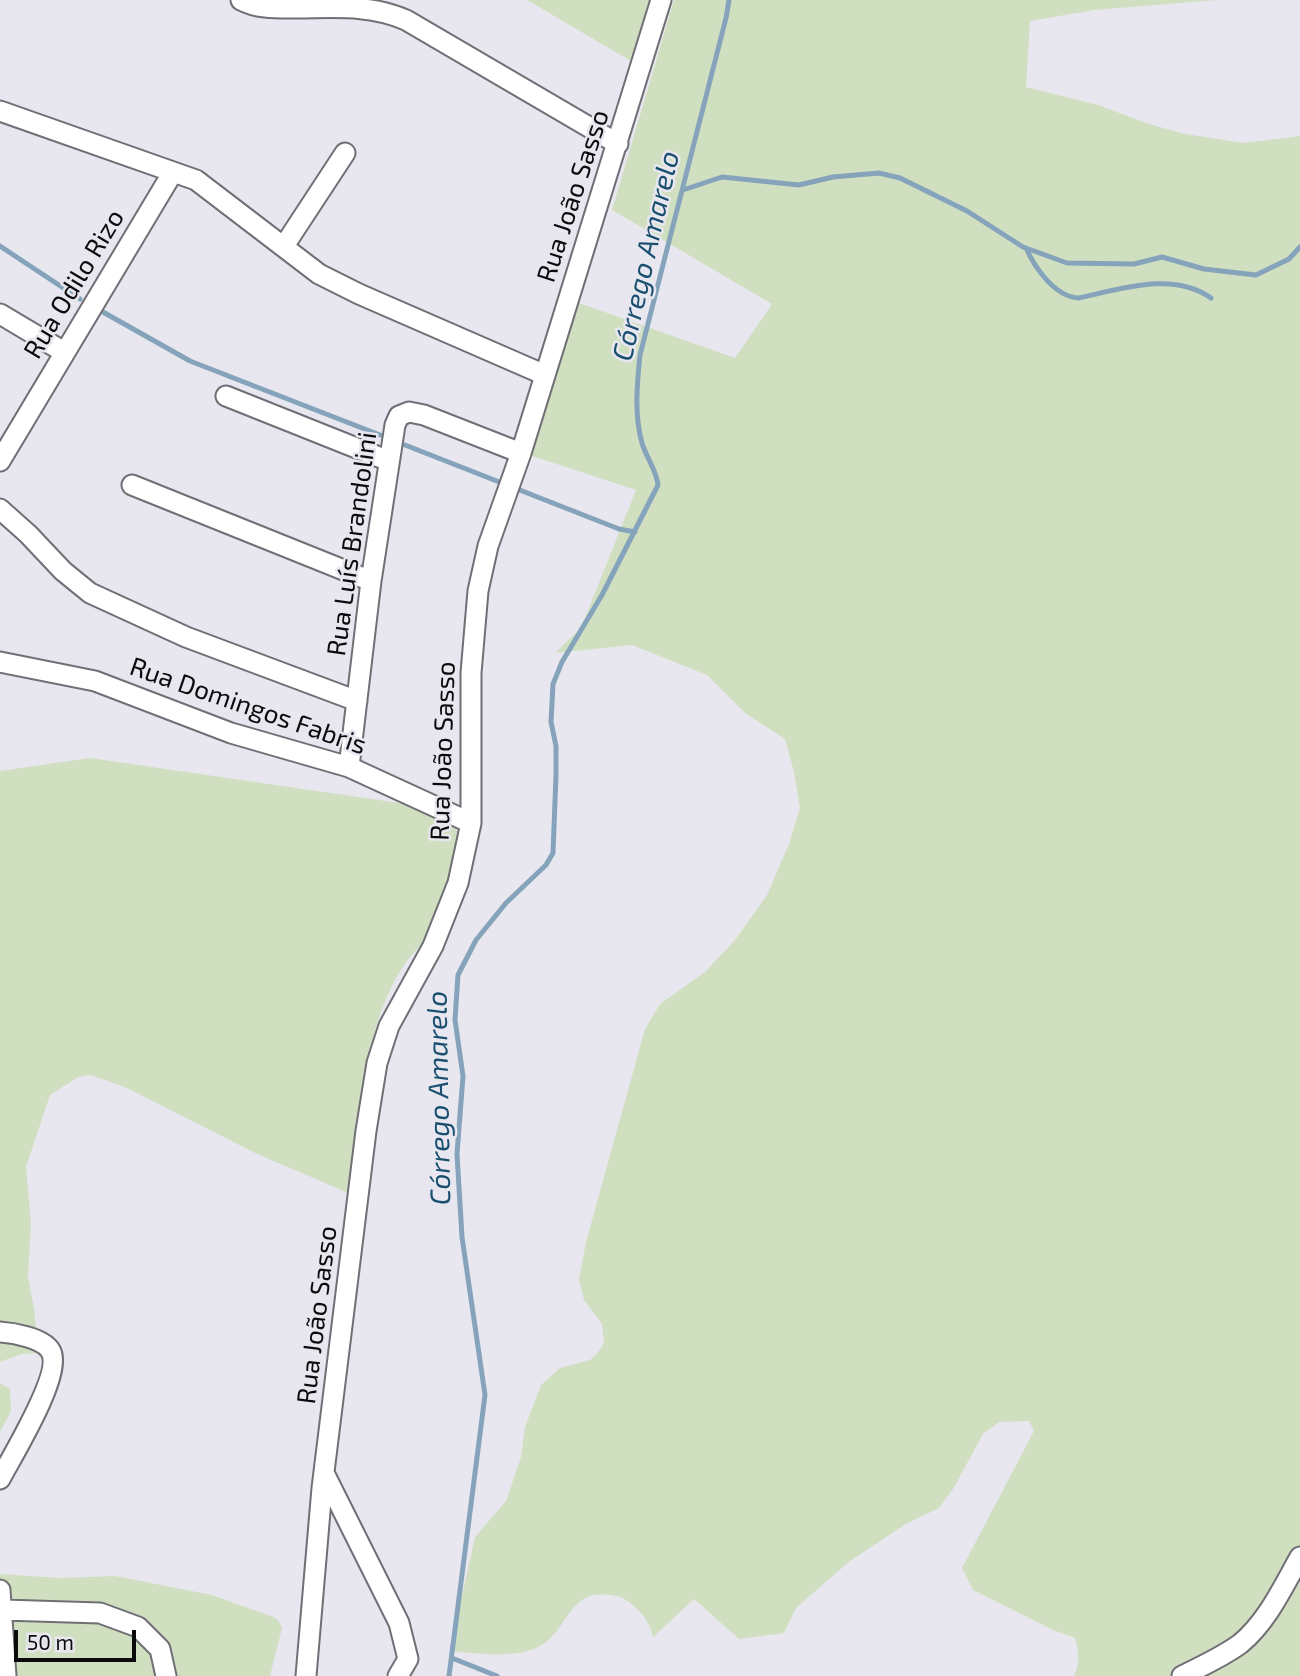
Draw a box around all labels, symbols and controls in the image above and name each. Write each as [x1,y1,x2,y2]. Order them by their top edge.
street label: Rua João Sasso [530,106,616,286]
water label: Córrego Amarelo [606,148,686,364]
street label: Rua Odilo Rizo [17,204,131,364]
street label: Rua Luís Brandolini [321,430,383,658]
street label: Rua Domingos Fabris [126,651,370,761]
street label: Rua João Sasso [424,661,462,841]
water label: Córrego Amarelo [420,991,458,1205]
street label: Rua João Sasso [291,1224,343,1406]
scale bar [18,1616,140,1660]
text: 50 m [27,1629,74,1654]

